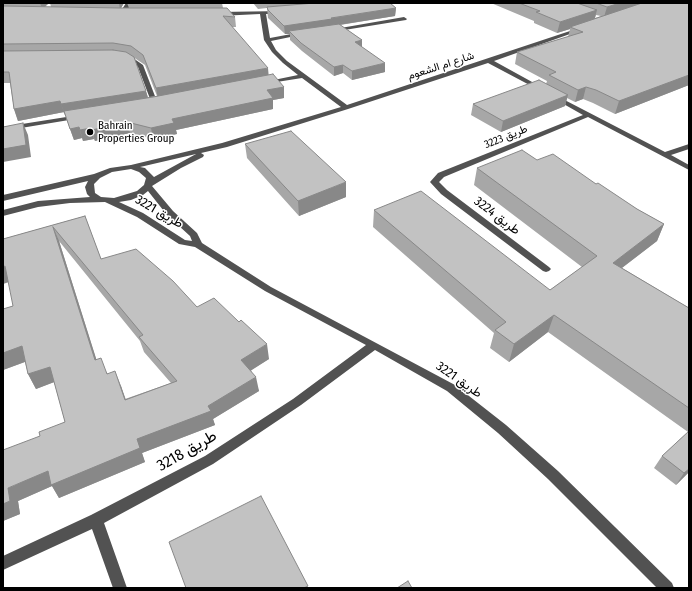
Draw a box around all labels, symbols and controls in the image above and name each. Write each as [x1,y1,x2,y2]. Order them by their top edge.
street label: شارع ام الشعوم [406,49,476,83]
place label: Bahrain Properties Group [98,119,174,145]
street label: طريق 3223 [482,122,530,152]
marker: Bahrain Properties Group [85,127,95,137]
street label: طريق 3221 [132,192,186,232]
street label: طريق 3224 [471,194,523,238]
street label: طريق 3221 [433,359,485,401]
street label: طريق 3218 [154,426,220,476]

